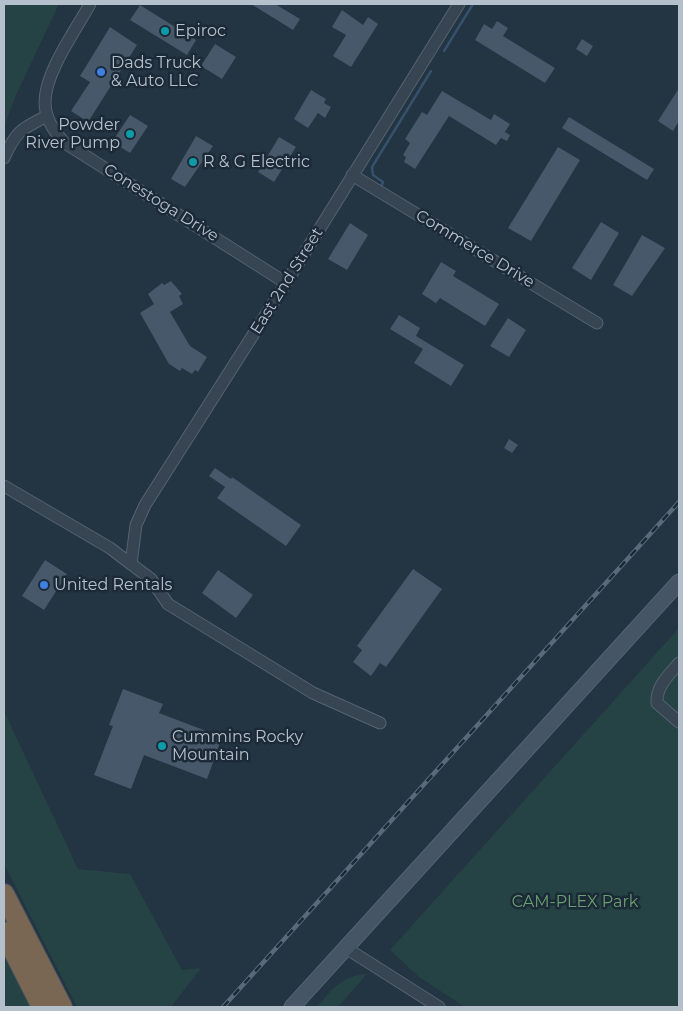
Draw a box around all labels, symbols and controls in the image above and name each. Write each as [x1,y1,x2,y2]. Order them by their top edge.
place label: Epiroc [175,21,226,41]
marker: Epiroc [159,25,171,37]
place label: Dads Truck & Auto LLC [111,53,201,91]
marker: Dads Truck & Auto LLC [95,66,107,78]
place label: Powder River Pump [25,115,120,153]
marker: Powder River Pump [124,128,136,140]
place label: R & G Electric [203,152,310,172]
marker: R & G Electric [187,156,199,168]
street label: Conestoga Drive [100,160,222,246]
street label: Commerce Drive [412,206,538,292]
street label: East 2nd Street [247,224,327,338]
place label: United Rentals [54,575,172,595]
marker: United Rentals [38,579,50,591]
place label: Cummins Rocky Mountain [172,727,303,765]
marker: Cummins Rocky Mountain [156,740,168,752]
park label: CAM-PLEX Park [512,892,638,912]

